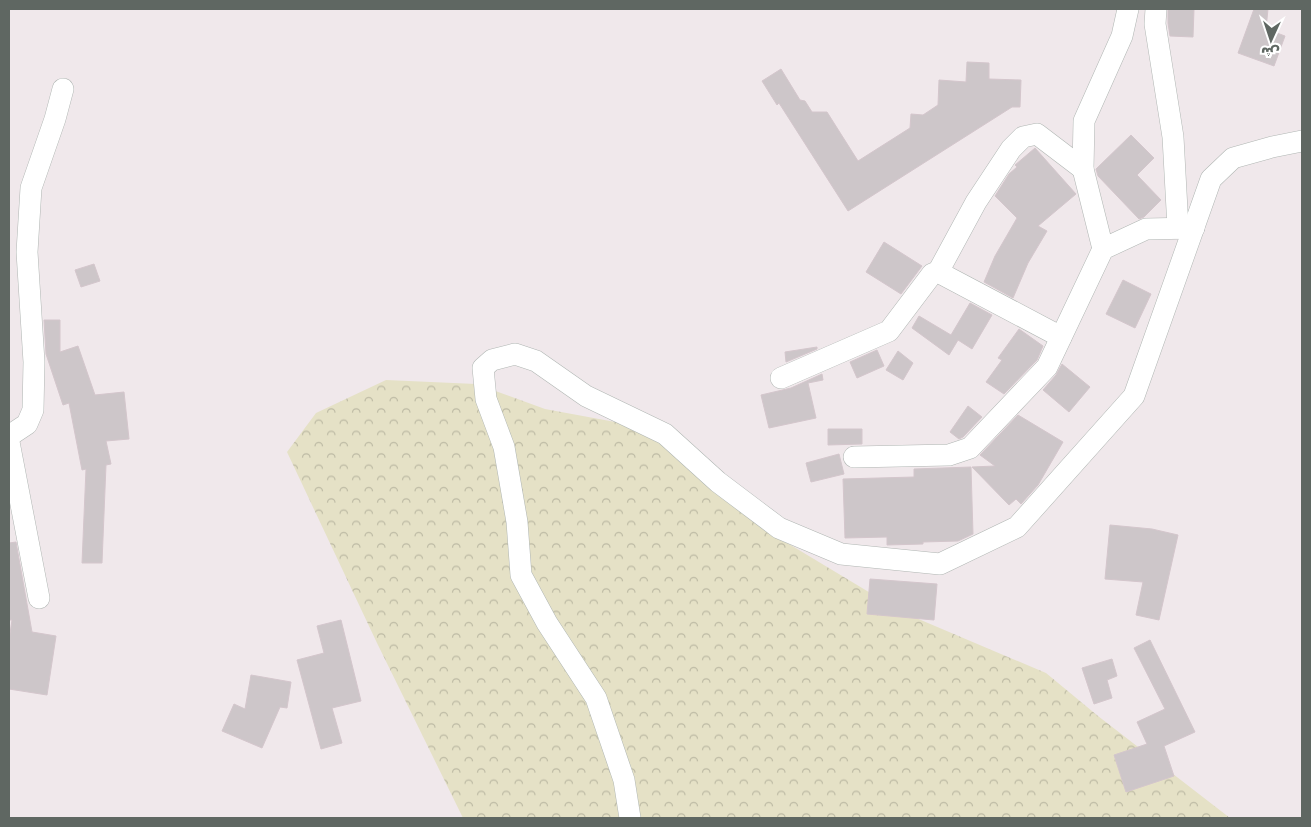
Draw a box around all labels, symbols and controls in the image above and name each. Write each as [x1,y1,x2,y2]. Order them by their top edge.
north arrow [1246,15,1296,65]
text: ش [1260,44,1280,61]

